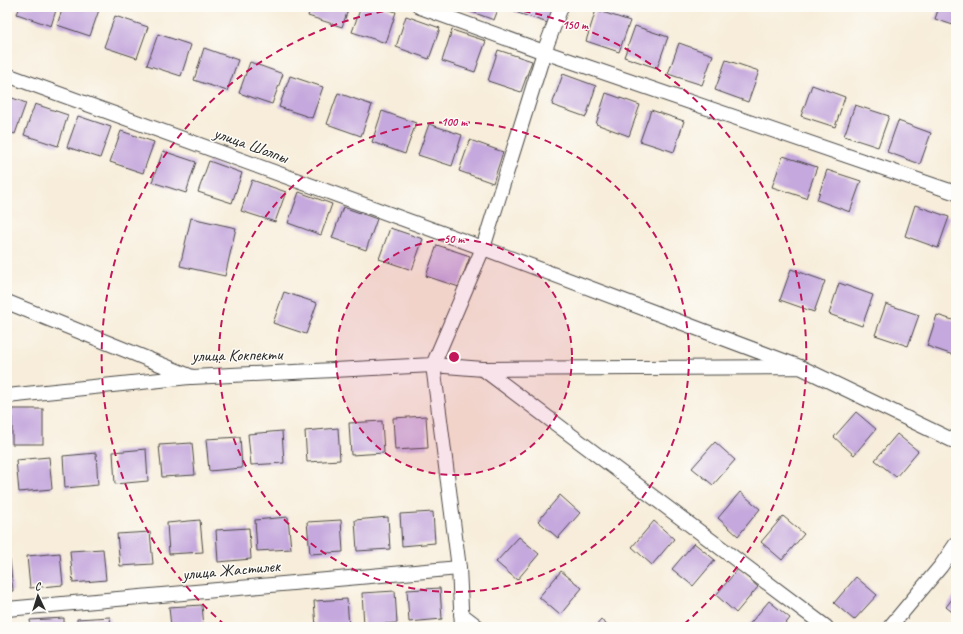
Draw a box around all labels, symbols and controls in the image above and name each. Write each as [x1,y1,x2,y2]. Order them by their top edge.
text: 150 m [562,17,589,33]
text: 100 m [441,114,468,130]
street label: улица Шолпы [210,122,293,169]
text: 50 m [444,231,465,247]
street label: улица Кокпекти [191,344,284,366]
centre of rings [447,350,461,364]
street label: улица Жастилек [180,555,283,585]
north arrow [18,576,58,616]
text: С [34,579,42,593]

